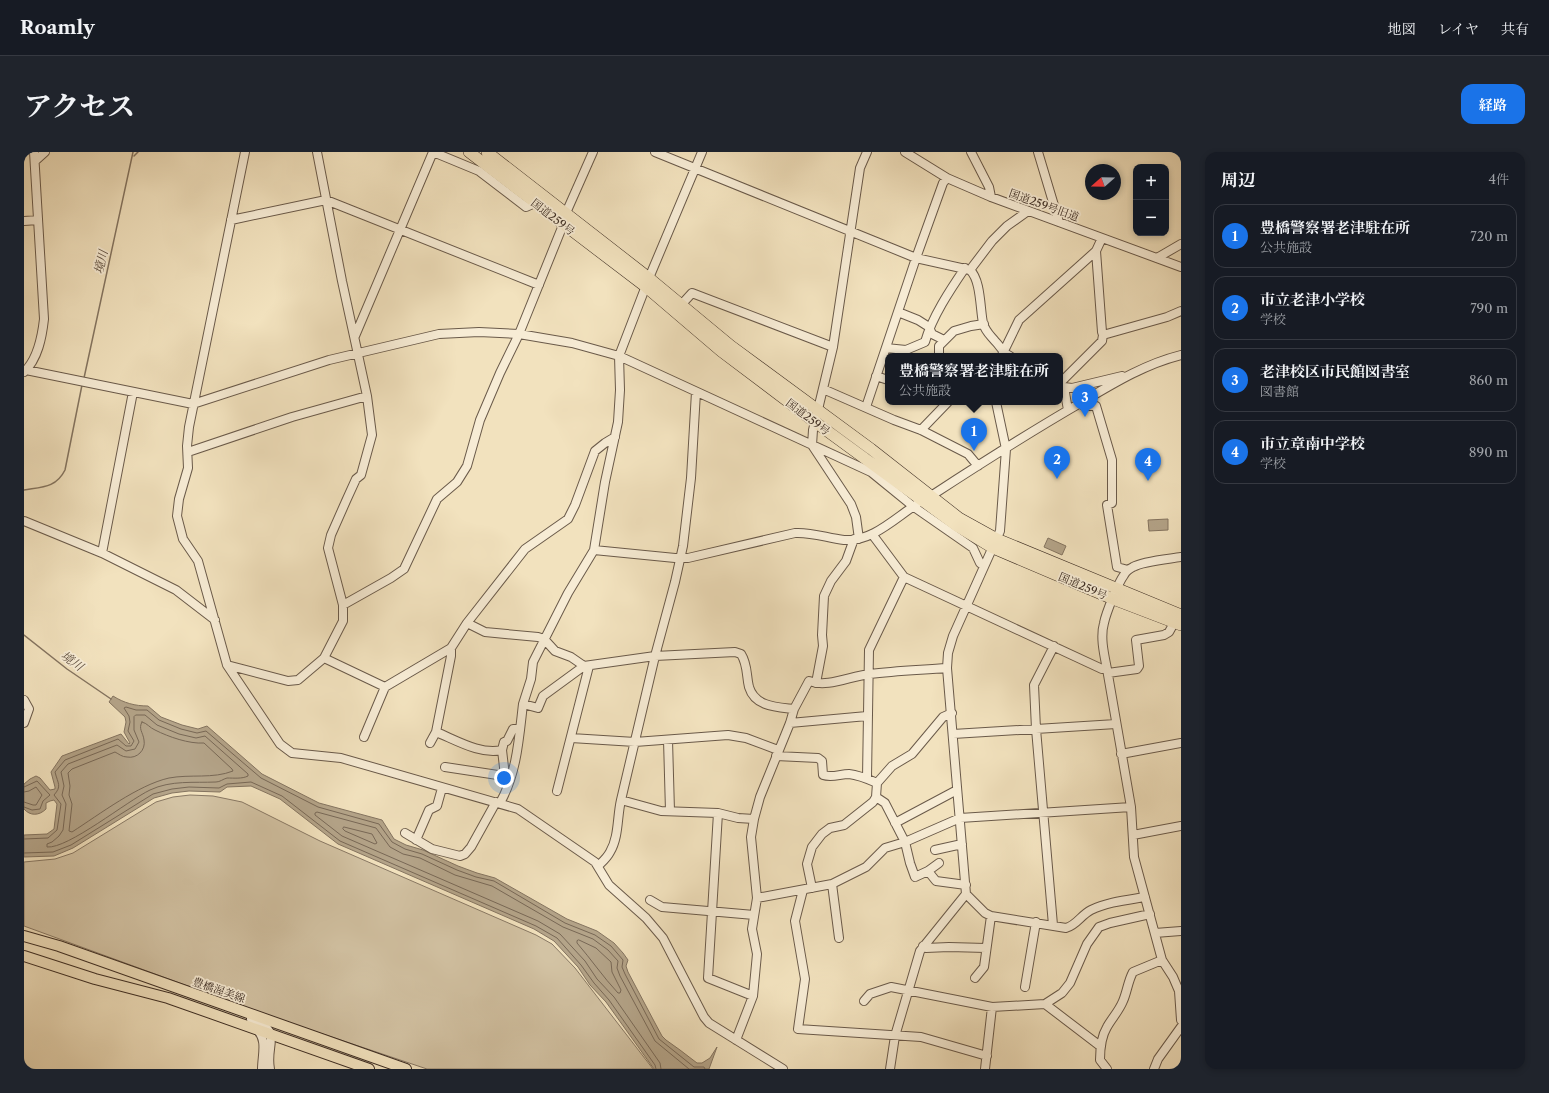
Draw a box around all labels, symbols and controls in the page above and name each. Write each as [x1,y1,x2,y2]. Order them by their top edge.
text: Roamly [20,16,95,39]
text: 地図 [1388,20,1416,38]
text: レイヤ [1438,20,1479,38]
text: 共有 [1501,20,1529,38]
button: 経路 [1461,84,1525,124]
text: アクセス [24,89,135,123]
north arrow [1085,164,1121,200]
map controls [1133,164,1169,236]
button: + [1133,164,1169,200]
text: 周辺 [1221,170,1255,190]
text: 4件 [1488,171,1509,187]
street label: 国道259号旧道 [1007,186,1081,224]
street label: 国道259号 [528,196,578,238]
button: − [1133,200,1169,236]
text: 豊橋警察署老津駐在所 [1260,218,1410,237]
text: 1 [1232,228,1238,244]
text: 720 m [1470,228,1508,244]
text: 公共施設 [1260,239,1312,255]
water label: 境川 [91,247,111,275]
text: 市立老津小学校 [1260,290,1365,309]
text: 2 [1231,300,1239,316]
text: 790 m [1470,300,1508,316]
text: 学校 [1260,311,1286,327]
popup [885,353,1063,405]
text: 豊橋警察署老津駐在所 [899,361,1049,380]
text: 老津校区市民館図書室 [1260,362,1410,381]
text: 3 [1231,372,1239,388]
text: 860 m [1469,372,1508,388]
text: 公共施設 [899,382,951,398]
text: 図書館 [1260,383,1299,399]
pin: 3 [1072,384,1098,417]
street label: 国道259号 [783,396,833,438]
pin: 1 [961,418,987,451]
text: 市立章南中学校 [1260,434,1365,453]
text: 4 [1231,444,1239,460]
text: 890 m [1469,444,1508,460]
pin: 2 [1044,446,1070,479]
pin: 4 [1135,448,1161,481]
text: 学校 [1260,455,1286,471]
street label: 国道259号 [1056,569,1110,603]
water label: 境川 [58,647,88,675]
your location [494,768,514,788]
street label: 豊橋渥美線 [191,974,247,1006]

